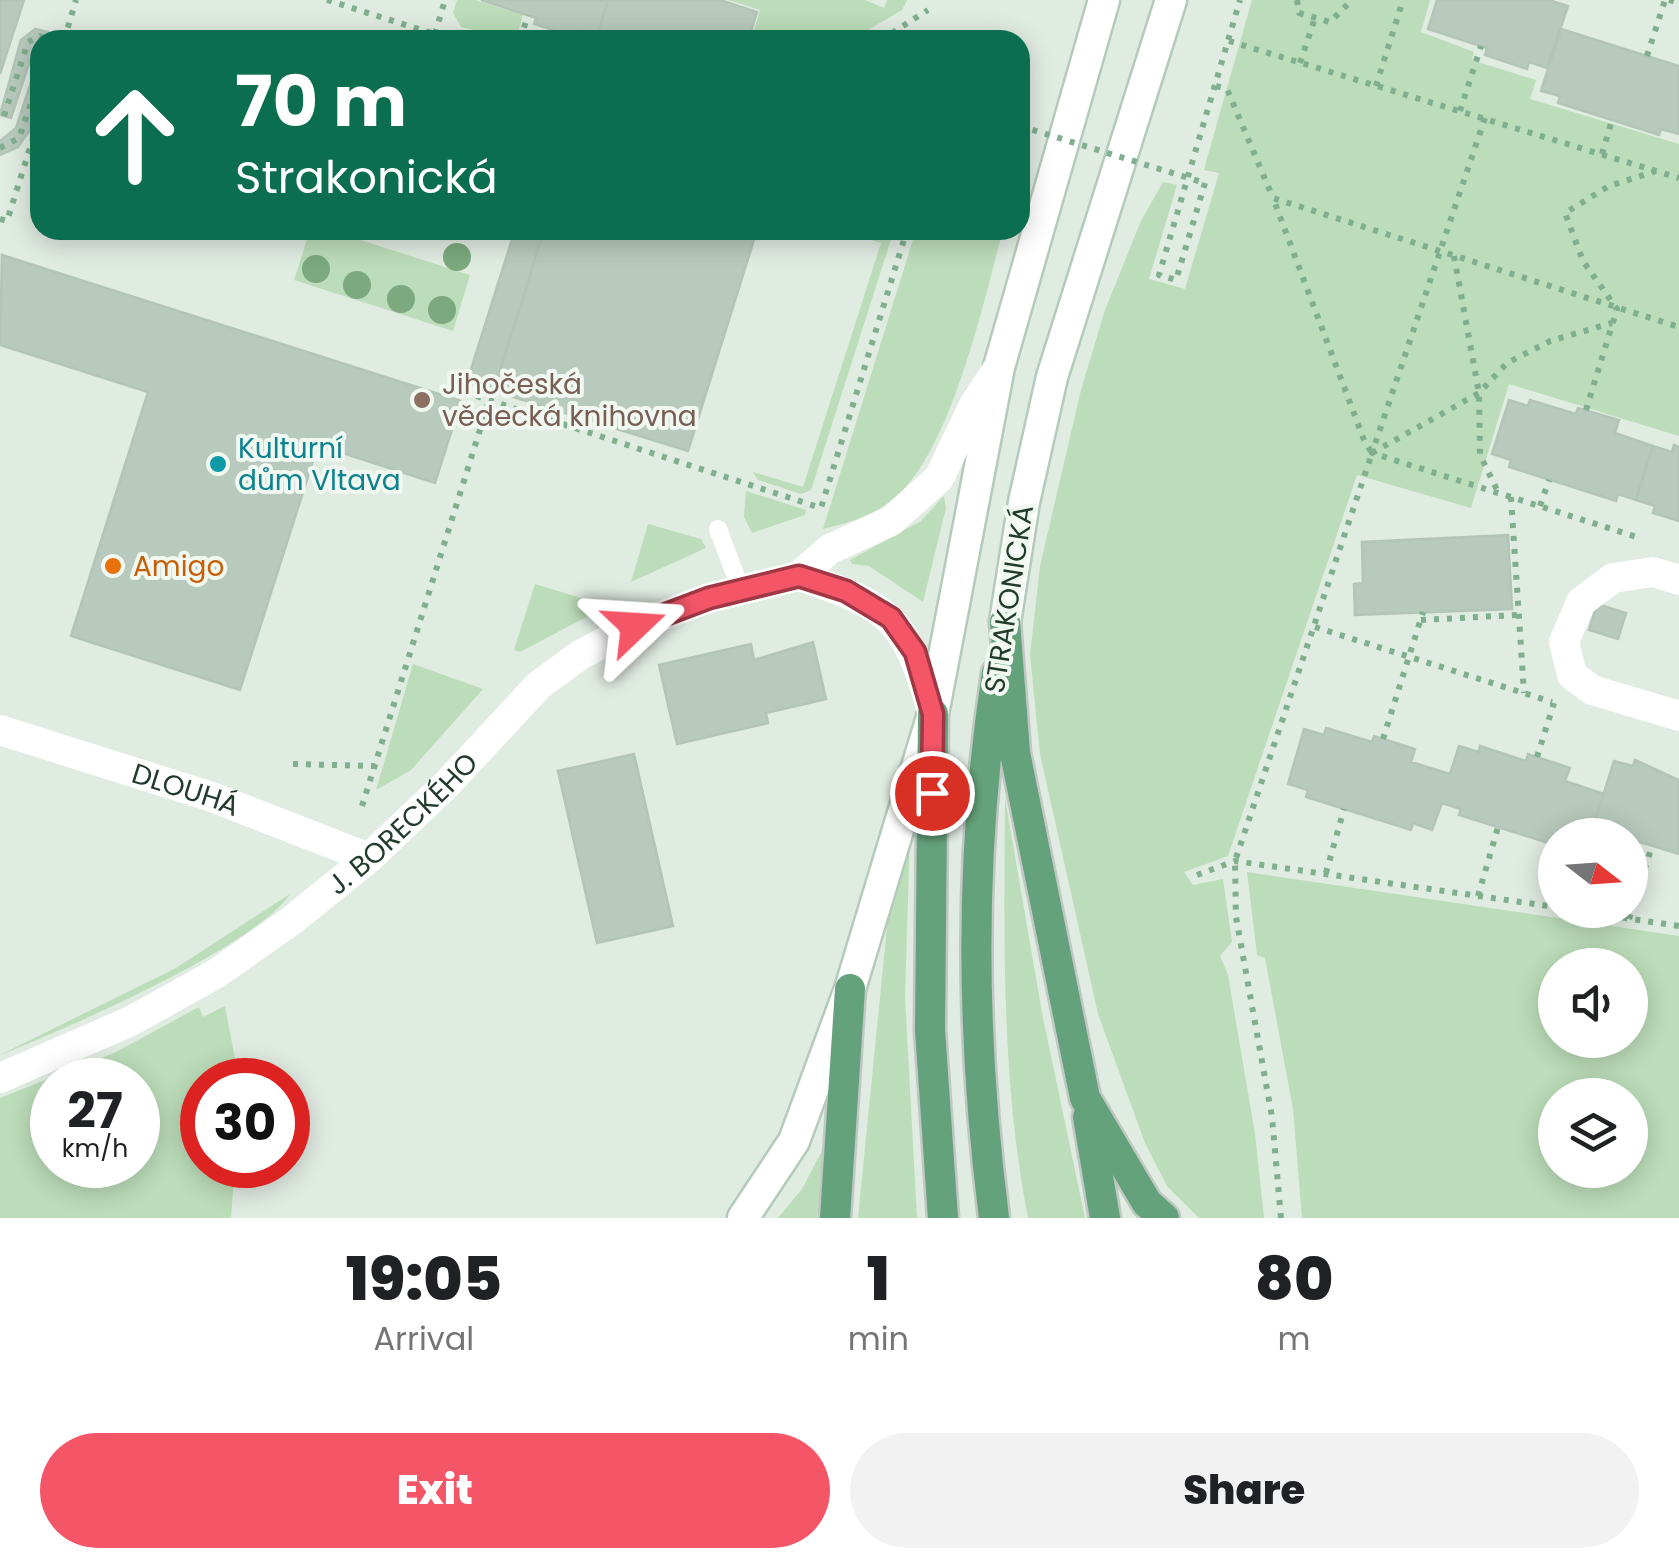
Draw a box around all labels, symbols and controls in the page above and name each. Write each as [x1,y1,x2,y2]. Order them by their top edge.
text: 70 m [235,52,407,151]
icon: ahead [70,70,200,200]
text: Strakonická [235,146,498,209]
place label: Jihočeská vědecká knihovna [442,365,697,436]
marker: Jihočeská vědecká knihovna [411,389,433,411]
place label: Kulturní dům Vltava [238,429,401,500]
marker: Kulturní dům Vltava [207,453,229,475]
street label: STRAKONICKÁ [975,502,1043,696]
place label: Amigo [133,547,224,586]
marker: Amigo [102,555,124,577]
position arrow [583,574,687,678]
street label: J. BORECKÉHO [319,744,486,904]
pin [890,751,975,836]
street label: DLOUHÁ [127,753,245,825]
icon: arrive [905,766,960,821]
north arrow [1538,818,1648,928]
map controls [1538,818,1648,1188]
button: sound [1538,948,1648,1058]
speed limit sign: 30 [180,1058,310,1188]
text: 27 [67,1075,123,1146]
button: layers [1538,1078,1648,1188]
text: km/h [62,1131,128,1166]
text: 19:05 [346,1237,502,1321]
text: 1 [867,1237,890,1321]
text: 80 [1255,1237,1333,1321]
text: Arrival [373,1316,474,1361]
text: min [848,1316,909,1361]
text: m [1278,1316,1310,1361]
button: Exit [40,1433,830,1548]
button: Share [850,1433,1639,1548]

